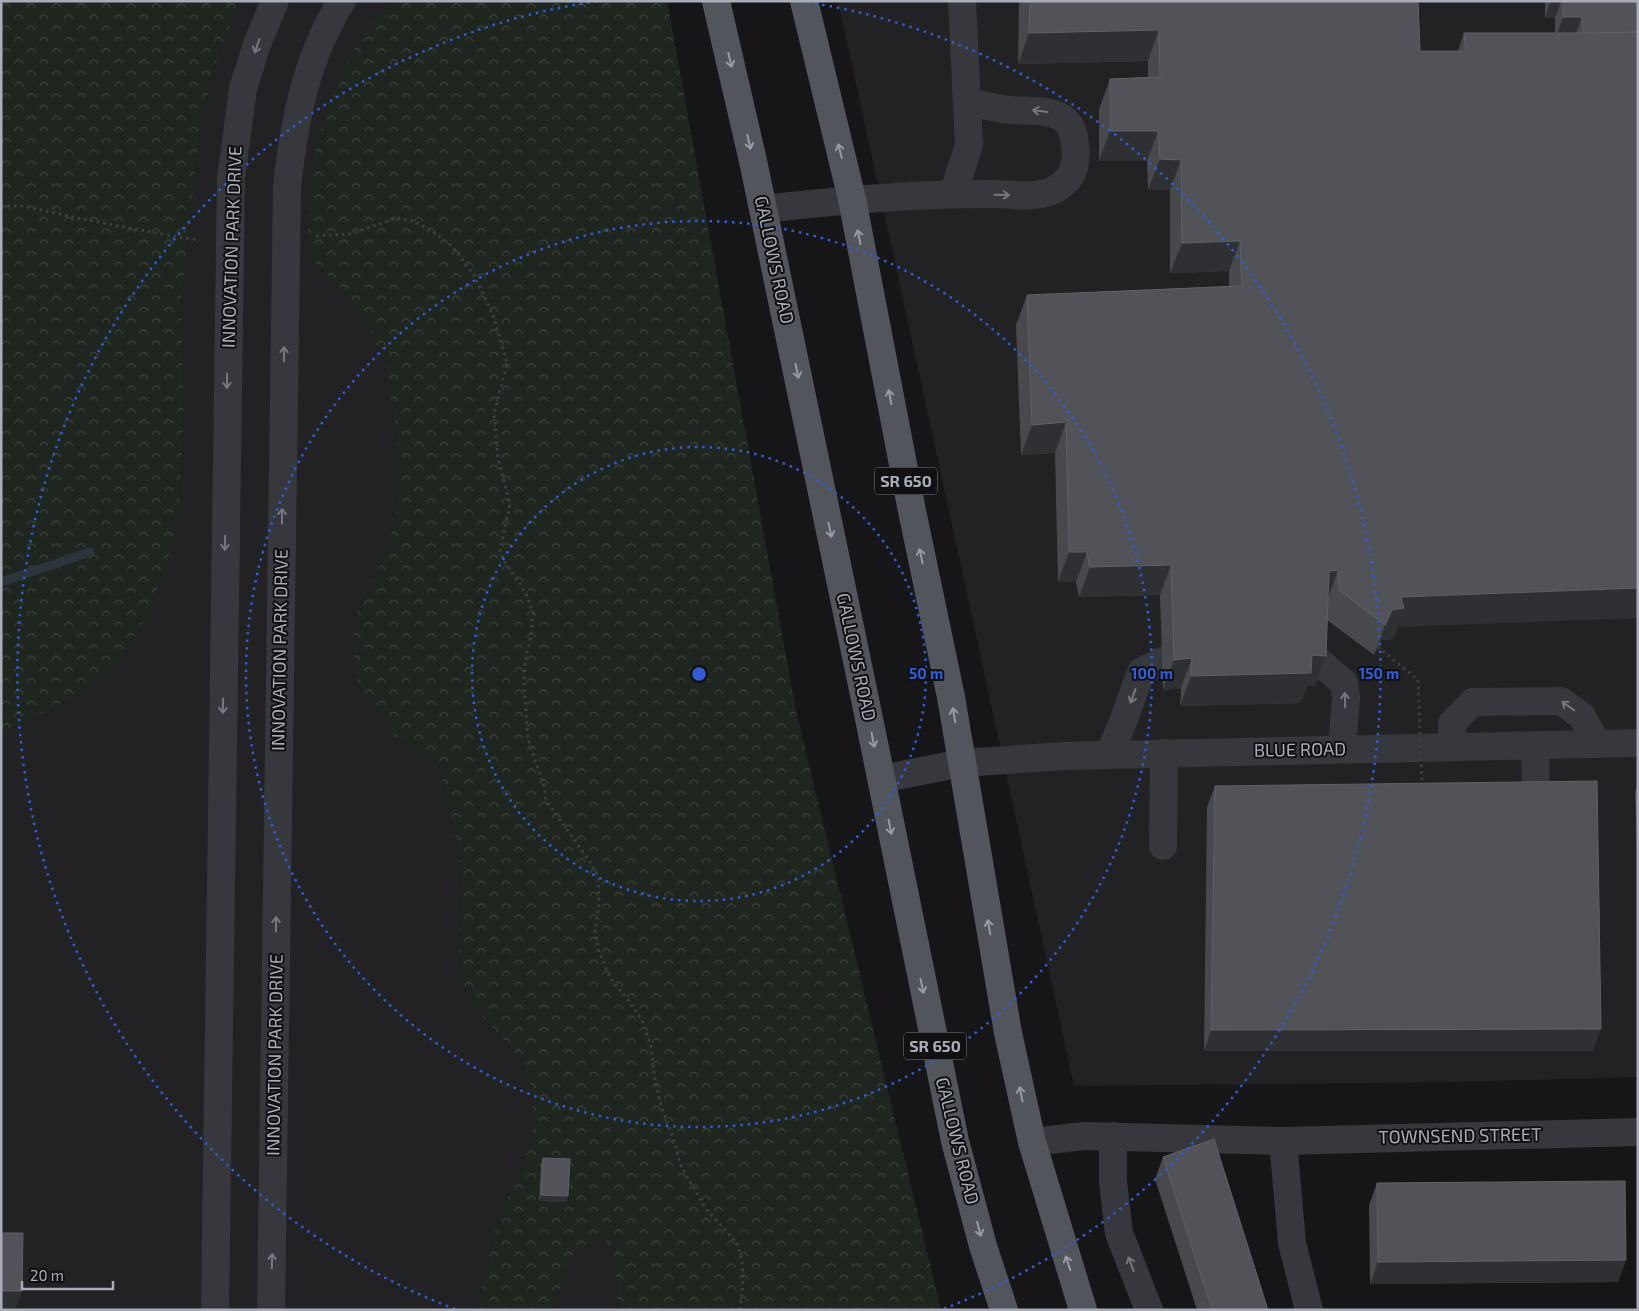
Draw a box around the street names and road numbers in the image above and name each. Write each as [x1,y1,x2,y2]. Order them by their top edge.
street label: INNOVATION PARK DRIVE [216,146,246,348]
street label: GALLOWS ROAD [751,194,799,326]
road number: SR 650 [875,468,937,494]
street label: INNOVATION PARK DRIVE [266,549,292,751]
street label: GALLOWS ROAD [833,591,881,723]
street label: BLUE ROAD [1254,737,1346,761]
street label: INNOVATION PARK DRIVE [261,954,287,1156]
road number: SR 650 [904,1032,966,1060]
street label: GALLOWS ROAD [932,1075,984,1207]
street label: TOWNSEND STREET [1378,1123,1542,1147]

